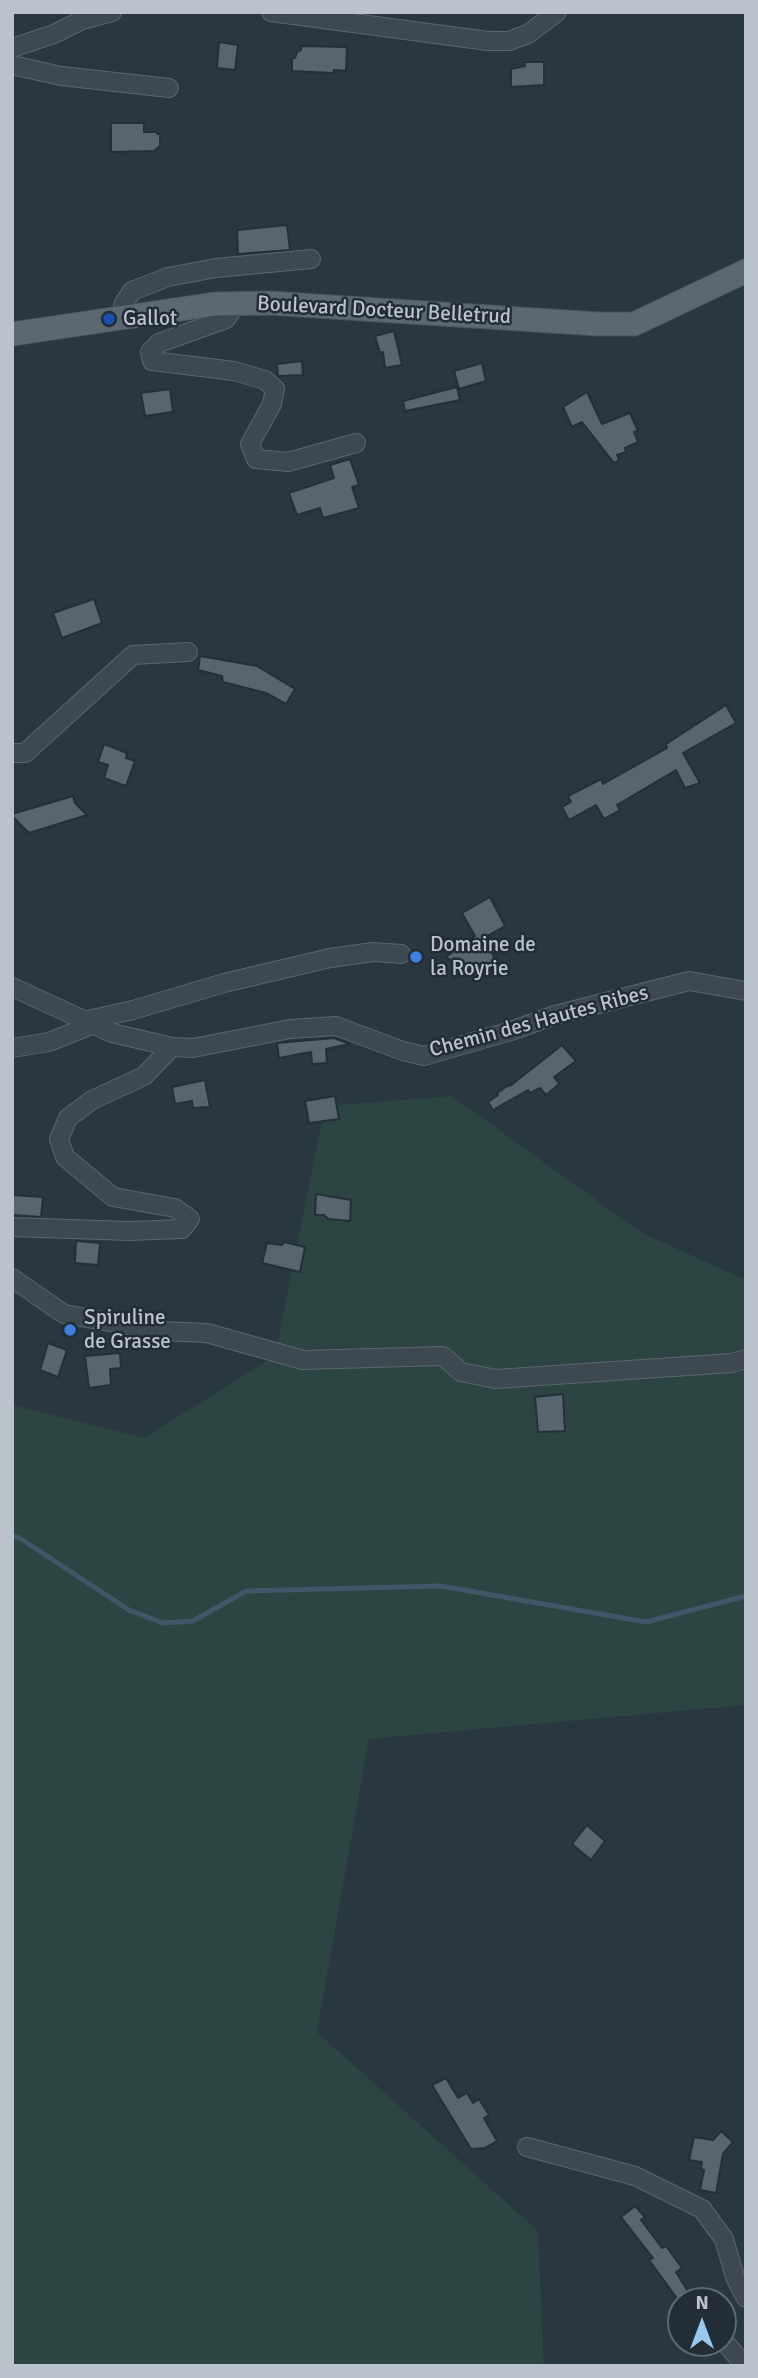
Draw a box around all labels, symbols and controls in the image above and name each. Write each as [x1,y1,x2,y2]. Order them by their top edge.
street label: Boulevard Docteur Belletrud [256,292,512,330]
place label: Gallot [123,306,177,332]
marker: Gallot [101,311,117,327]
place label: Domaine de la Royrie [430,932,536,982]
marker: Domaine de la Royrie [408,949,424,965]
street label: Chemin des Hautes Ribes [427,981,651,1063]
place label: Spiruline de Grasse [84,1305,171,1355]
marker: Spiruline de Grasse [62,1322,78,1338]
north arrow [667,2287,737,2357]
text: N [695,2291,709,2315]

